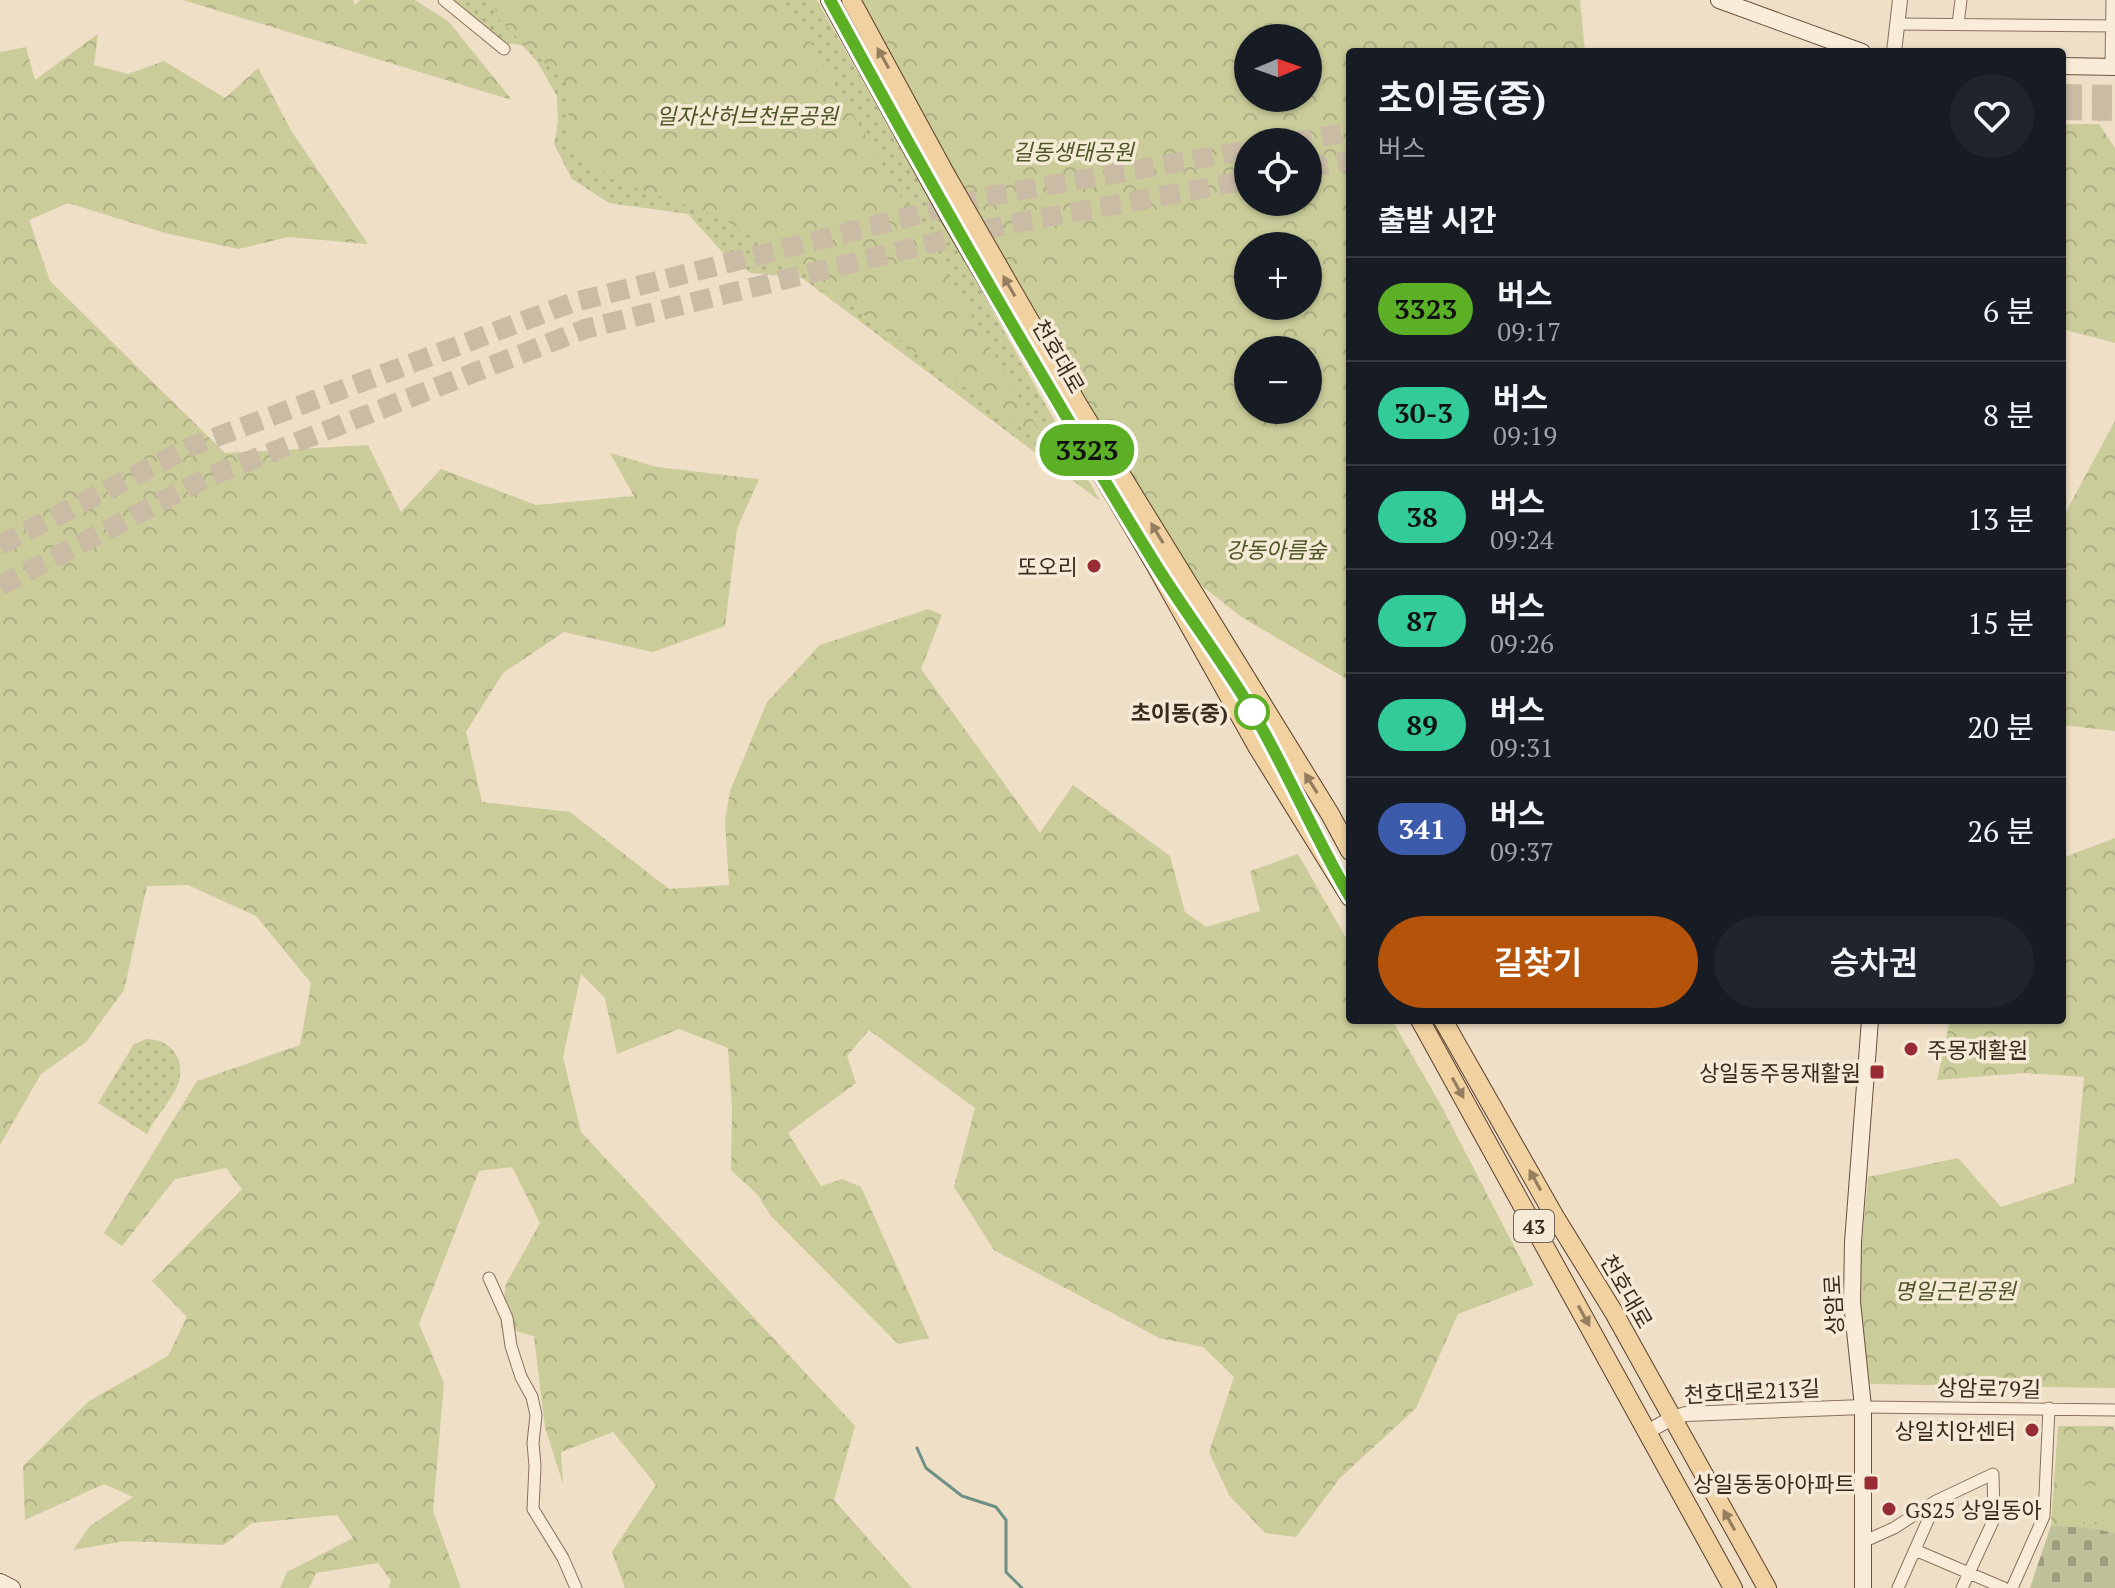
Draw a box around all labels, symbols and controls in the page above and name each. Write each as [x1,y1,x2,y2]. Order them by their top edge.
north arrow [1234,24,1322,112]
map controls [1234,24,1322,424]
one-way arrow [877,47,890,70]
text: 초이동(중) [1378,73,1546,123]
button: heart [1950,74,2034,158]
park label: 일자산허브천문공원 [656,101,840,130]
button: locate [1234,128,1322,216]
text: 버스 [1378,131,1426,165]
park label: 길동생태공원 [1012,137,1135,166]
text: 출발 시간 [1378,200,1497,240]
button: + [1234,232,1322,320]
text: 버스 [1497,274,1552,314]
one-way arrow [1002,275,1016,297]
text: 3323 [1394,290,1457,327]
text: 6 분 [1983,291,2034,331]
street label: 천호대로 [1026,314,1092,398]
text: 09:17 [1497,314,1561,348]
button: − [1234,336,1322,424]
text: 버스 [1493,378,1548,418]
text: 30-3 [1394,394,1453,431]
text: 8 분 [1983,395,2034,435]
text: 09:19 [1493,418,1557,452]
line badge: 3323 [1031,424,1143,476]
text: 3323 [1055,431,1119,468]
text: 버스 [1490,482,1545,522]
text: 38 [1406,498,1438,535]
text: 13 분 [1967,499,2034,539]
one-way arrow [1150,522,1164,544]
text: 09:24 [1490,522,1554,556]
park label: 강동아름숲 [1225,535,1328,564]
place label: 또오리 [1017,552,1078,581]
marker: 또오리 [1085,557,1103,575]
text: 버스 [1490,586,1545,626]
text: 87 [1406,602,1438,639]
text: 15 분 [1967,603,2034,643]
text: 09:26 [1490,626,1554,660]
text: 버스 [1490,690,1545,730]
marker: 초이동(중) [1235,695,1269,729]
place label: 초이동(중) [1131,698,1228,727]
text: 89 [1406,706,1438,743]
text: 20 분 [1967,707,2034,747]
text: 09:31 [1490,730,1554,764]
one-way arrow [1305,772,1319,794]
text: 버스 [1490,794,1545,834]
text: 341 [1398,810,1446,847]
text: 26 분 [1967,811,2034,851]
text: 09:37 [1490,834,1554,868]
button: 길찾기 [1378,916,1698,1008]
button: 승차권 [1714,916,2034,1008]
place label: 주몽재활원 [1927,1035,2028,1064]
marker: 주몽재활원 [1902,1040,1920,1058]
place label: 상일동주몽재활원 [1699,1058,1861,1087]
marker: 상일동주몽재활원 [1868,1063,1886,1081]
one-way arrow [1451,1077,1465,1100]
one-way arrow [1528,1169,1542,1192]
road number: 43 [1514,1210,1554,1242]
street label: 천호대로 [1594,1249,1660,1333]
street label: 상암로 [1817,1274,1849,1336]
park label: 명일근린공원 [1894,1276,2017,1305]
one-way arrow [1576,1305,1590,1327]
street label: 천호대로213길 [1683,1373,1821,1409]
street label: 상암로79길 [1937,1373,2041,1403]
place label: 상일치안센터 [1895,1416,2016,1445]
marker: 상일치안센터 [2023,1421,2041,1439]
place label: 상일동동아아파트 [1693,1469,1855,1498]
marker: 상일동동아아파트 [1862,1474,1880,1492]
place label: GS25 상일동아 [1905,1495,2042,1524]
marker: GS25 상일동아 [1880,1500,1898,1518]
one-way arrow [1722,1509,1736,1531]

